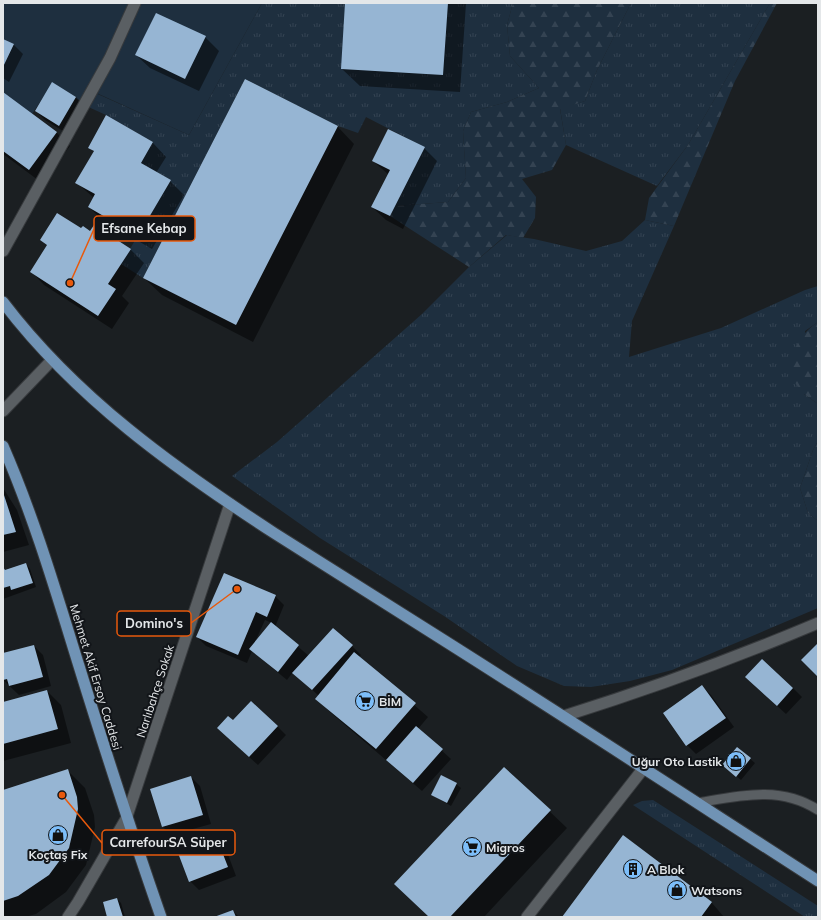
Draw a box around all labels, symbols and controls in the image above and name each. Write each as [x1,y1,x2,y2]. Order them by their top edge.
callout: Efsane Kebap [94,216,195,241]
text: Efsane Kebap [101,220,187,236]
street label: Mehmet Akif Ersoy Caddesi [67,602,125,752]
callout: Domino's [117,611,191,636]
text: Domino's [125,615,183,631]
street label: Narlıbahçe Sokak [133,642,177,739]
supermarket icon: BİM [354,690,376,712]
place label: BİM [379,694,401,709]
shop icon: Uğur Oto Lastik [725,750,747,772]
place label: Uğur Oto Lastik [632,754,722,769]
shop icon: Koçtaş Fix [47,824,69,846]
callout: CarrefourSA Süper [102,830,235,855]
text: CarrefourSA Süper [109,834,227,850]
supermarket icon: Migros [461,836,483,858]
place label: Migros [486,840,525,855]
place label: Koçtaş Fix [29,847,88,862]
building icon: A Blok [622,858,644,880]
place label: A Blok [647,862,685,877]
shop icon: Watsons [666,879,688,901]
place label: Watsons [691,883,742,898]

